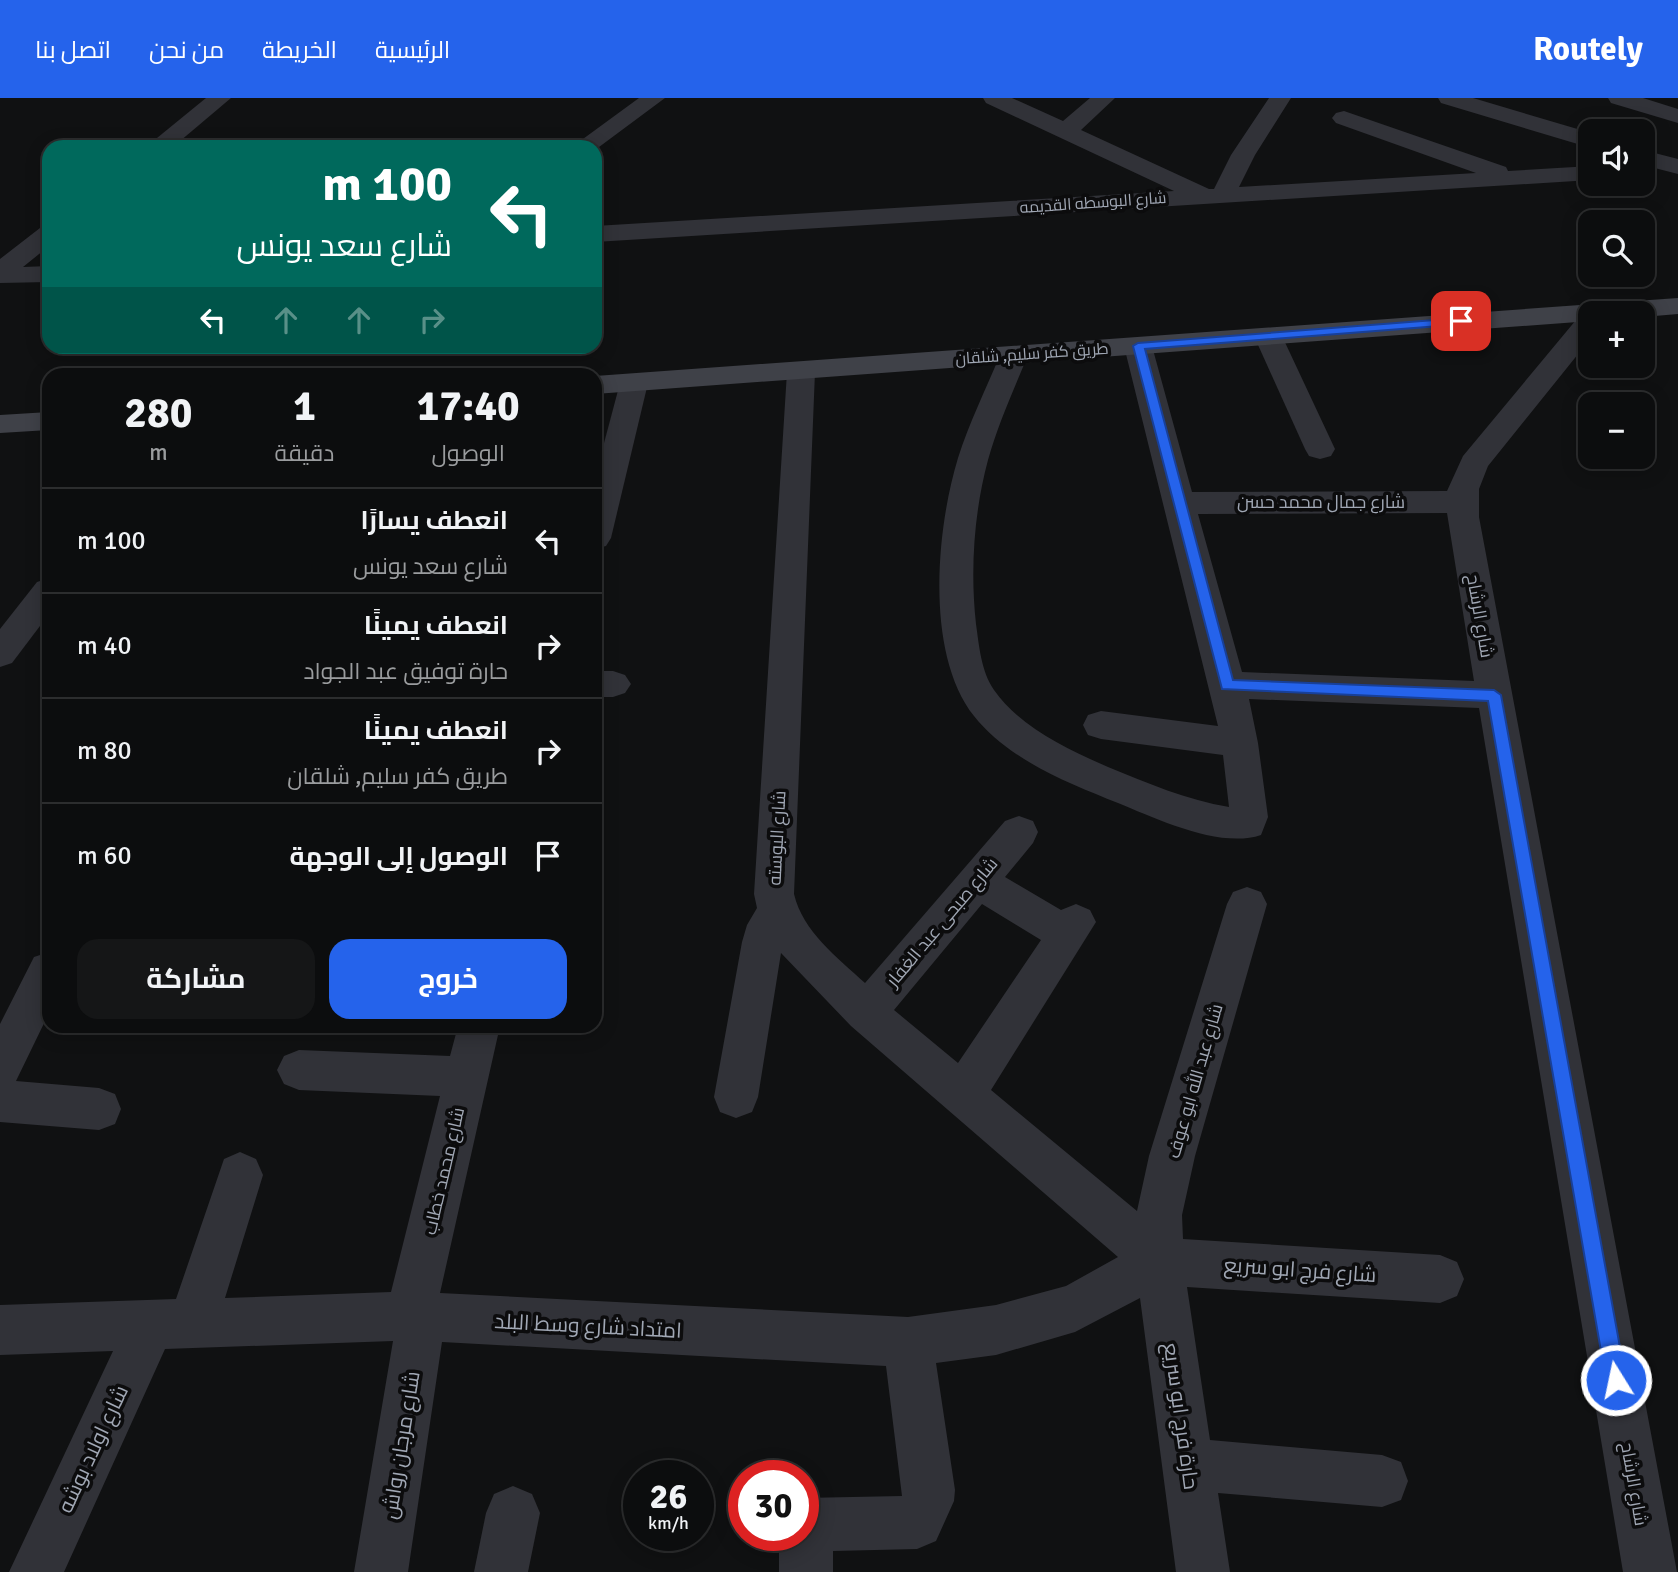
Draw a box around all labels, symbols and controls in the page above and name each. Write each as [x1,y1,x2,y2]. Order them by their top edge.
text: Routely [1533,29,1643,70]
text: اتصل بنا [35,35,111,65]
text: من نحن [149,35,224,65]
text: الخريطة [262,35,337,65]
text: الرئيسية [375,35,450,65]
map controls [1578,119,1655,469]
button: sound [1578,119,1655,196]
text: 100 m [322,154,452,214]
icon: left [476,168,567,259]
street label: شارع البوسطه القديمه [1019,188,1167,219]
button: search [1578,210,1655,287]
text: شارع سعد يونس [237,226,452,265]
pin [1431,291,1491,351]
icon: left [194,301,232,339]
icon: ahead [267,301,305,339]
icon: ahead [340,301,378,339]
icon: right [413,301,451,339]
button: + [1578,301,1655,378]
icon: arrive [1442,302,1480,340]
street label: طريق كفر سليم, شلقان [955,339,1109,370]
text: 1 [293,381,316,432]
text: 17:40 [417,381,520,432]
text: 280 [124,388,192,439]
button: − [1578,392,1655,469]
text: m [149,438,167,467]
text: دقيقة [275,439,334,468]
text: الوصول [432,439,505,468]
street label: شارع جمال محمد حسن [1237,491,1405,514]
text: انعطف يسارًا [360,505,508,537]
icon: left [529,522,567,560]
text: 100 m [77,525,146,557]
text: شارع سعد يونس [353,552,508,581]
street label: شارع الرشاح [1461,572,1498,660]
text: انعطف يمينًا [364,610,508,642]
icon: right [529,627,567,665]
text: 40 m [77,630,132,662]
text: حارة توفيق عبد الجواد [303,657,508,686]
text: انعطف يمينًا [364,715,508,747]
icon: right [529,732,567,770]
text: 80 m [77,735,132,767]
text: طريق كفر سليم, شلقان [287,762,508,791]
street label: شارع البوسته [764,790,791,886]
icon: arrive [529,837,567,875]
text: 60 m [77,840,132,872]
text: الوصول إلى الوجهة [289,841,508,873]
street label: شارع صبحى عبد الغفار [881,853,1003,993]
button: مشاركة [77,939,315,1019]
button: خروج [329,939,567,1019]
street label: شارع عبد الله ابو عوف [1161,1001,1229,1161]
street label: شارع محمد خطاب [419,1105,470,1237]
street label: شارع فرج ابو سريع [1223,1252,1377,1289]
street label: امتداد شارع وسط البلد [494,1308,682,1345]
street label: حارة فرج ابو سريع [1157,1341,1204,1491]
position arrow [1579,1343,1653,1417]
street label: شارع مرجان رواش [376,1369,427,1521]
street label: شارع اولاد بوشه [52,1381,135,1517]
street label: شارع الرشاح [1615,1440,1652,1528]
speed limit sign: 30 [728,1460,819,1551]
text: 26 [650,1475,687,1518]
text: km/h [648,1512,689,1534]

